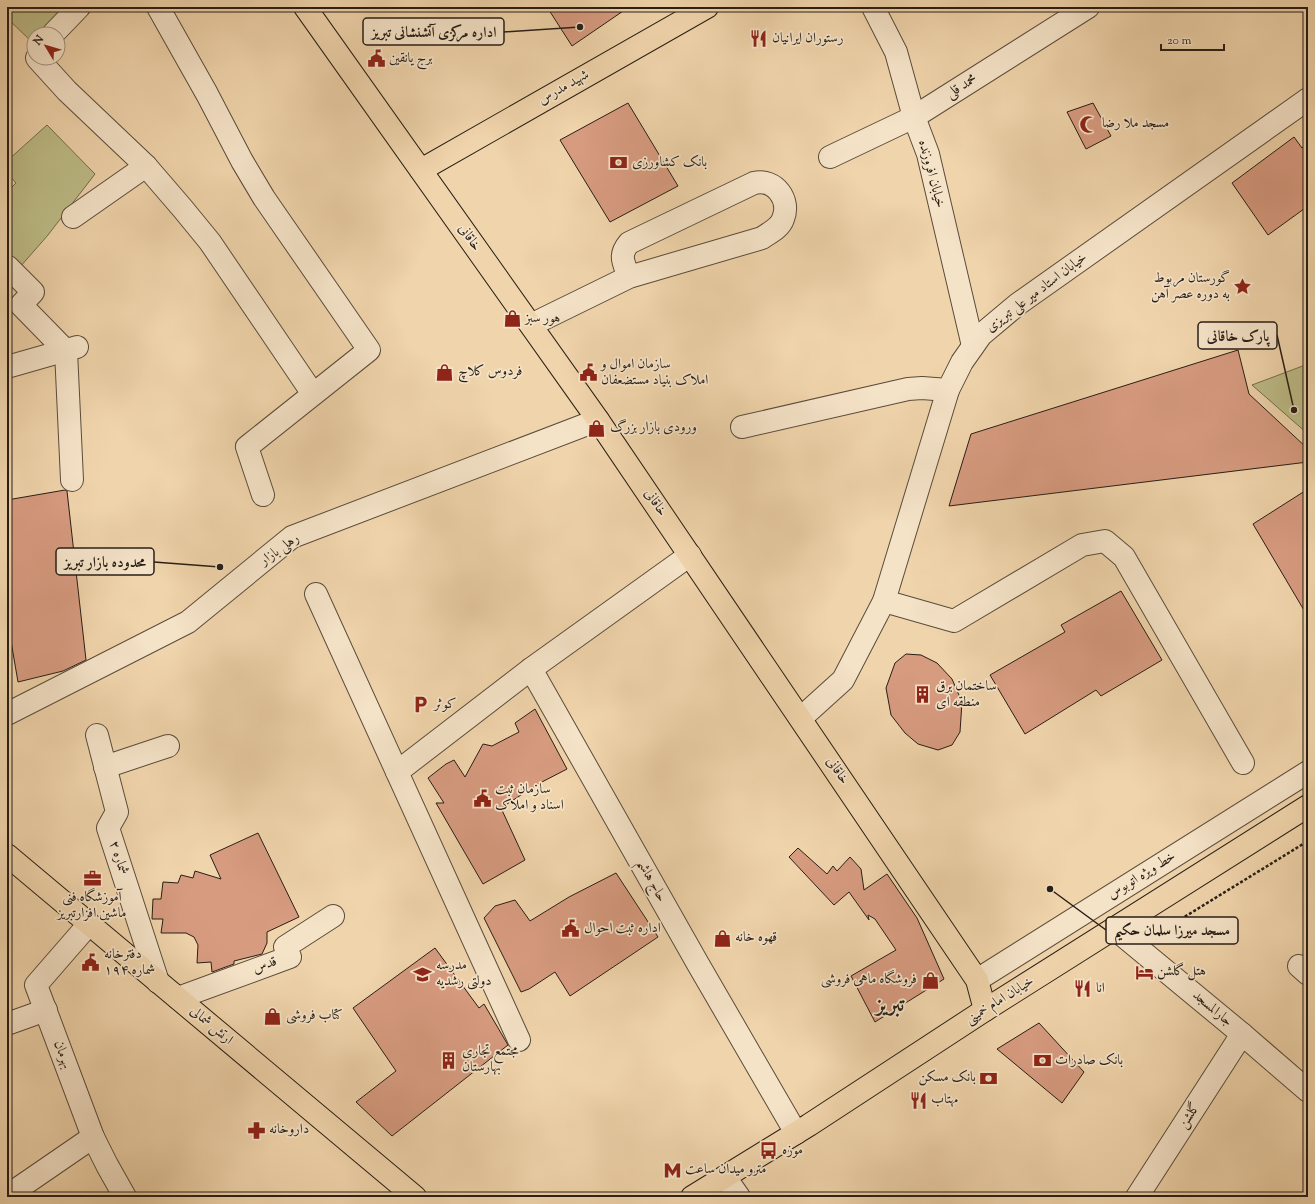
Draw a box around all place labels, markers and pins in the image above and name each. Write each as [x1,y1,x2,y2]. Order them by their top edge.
callout: اداره مرکزی آتشنشانی تبریز [363,18,504,45]
restaurant icon: رستوران ایرانیان [749,29,769,49]
place label: رستوران ایرانیان [772,29,844,49]
public building icon: برج یانقین [366,49,386,69]
place label: برج یانقین [389,49,433,70]
mosque icon: مسجد ملا رضا [1079,114,1099,134]
place label: مسجد ملا رضا [1102,114,1169,134]
bank icon: بانک کشاورزی [609,153,629,173]
place label: بانک کشاورزی [632,153,708,173]
place label: گورستان مربوط به دوره عصر آهن [1151,269,1230,305]
place icon: گورستان مربوط به دوره عصر آهن [1233,277,1253,297]
shop icon: هور سبز [502,309,522,329]
place label: هور سبز [523,309,560,329]
callout: پارک خاقانی [1198,322,1277,349]
place label: سازمان اموال و املاک بنیاد مستضعفان [599,355,708,391]
shop icon: فردوس کلاچ [435,362,455,382]
place label: فردوس کلاچ [458,362,522,383]
public building icon: سازمان اموال و املاک بنیاد مستضعفان [578,363,598,383]
shop icon: ورودی بازار بزرگ [587,418,607,438]
place label: ورودی بازار بزرگ [610,418,697,438]
callout: محدوده بازار تبریز [56,548,154,575]
place label: ساختمان برق منطقه ای [936,677,997,713]
building icon: ساختمان برق منطقه ای [913,685,933,705]
parking icon: کوثر [411,695,431,715]
place label: کوثر [432,695,457,715]
place label: سازمان ثبت اسناد و املاک [495,780,564,816]
public building icon: سازمان ثبت اسناد و املاک [472,788,492,808]
office icon: آموزشگاه فنی ماشین افزارتبریز [82,868,102,888]
place label: آموزشگاه فنی ماشین افزارتبریز [56,887,126,924]
callout: مسجد میرزا سلمان حکیم [1106,917,1238,944]
public building icon: اداره ثبت احوال [561,919,581,939]
place label: اداره ثبت احوال [584,919,661,939]
shop icon: قهوه خانه [712,928,732,948]
place label: قهوه خانه [735,928,777,948]
place label: دفترخانه شماره ۱۹۴ [104,945,155,981]
public building icon: دفترخانه شماره ۱۹۴ [81,953,101,973]
place label: مدرسه دولتی رشدیه [436,956,492,992]
hotel icon: هتل گلشن [1134,962,1154,982]
place label: هتل گلشن [1157,962,1206,982]
school or university icon: مدرسه دولتی رشدیه [413,964,433,984]
place label: فروشگاه ماهی فروشی [821,969,917,990]
shop icon: فروشگاه ماهی فروشی [920,970,940,990]
restaurant icon: انا [1073,979,1093,999]
place label: انا [1096,979,1105,999]
shop icon: کتاب فروشی [263,1006,283,1026]
place label: کتاب فروشی [286,1006,343,1026]
place label: مجتمع تجاری بهارستان [462,1042,519,1078]
building icon: مجتمع تجاری بهارستان [439,1050,459,1070]
bank icon: بانک صادرات [1032,1051,1052,1071]
place label: بانک صادرات [1055,1051,1124,1071]
place label: بانک مسکن [918,1068,976,1088]
bank icon: بانک مسکن [979,1068,999,1088]
restaurant icon: مهتاب [908,1090,928,1110]
place label: مهتاب [931,1090,958,1110]
pharmacy icon: داروخانه [246,1120,266,1140]
place label: داروخانه [269,1120,309,1140]
bus stop icon: موزه [759,1141,779,1161]
place label: موزه [782,1141,803,1161]
metro station icon: مترو میدان ساعت [662,1160,682,1180]
place label: مترو میدان ساعت [685,1160,766,1180]

